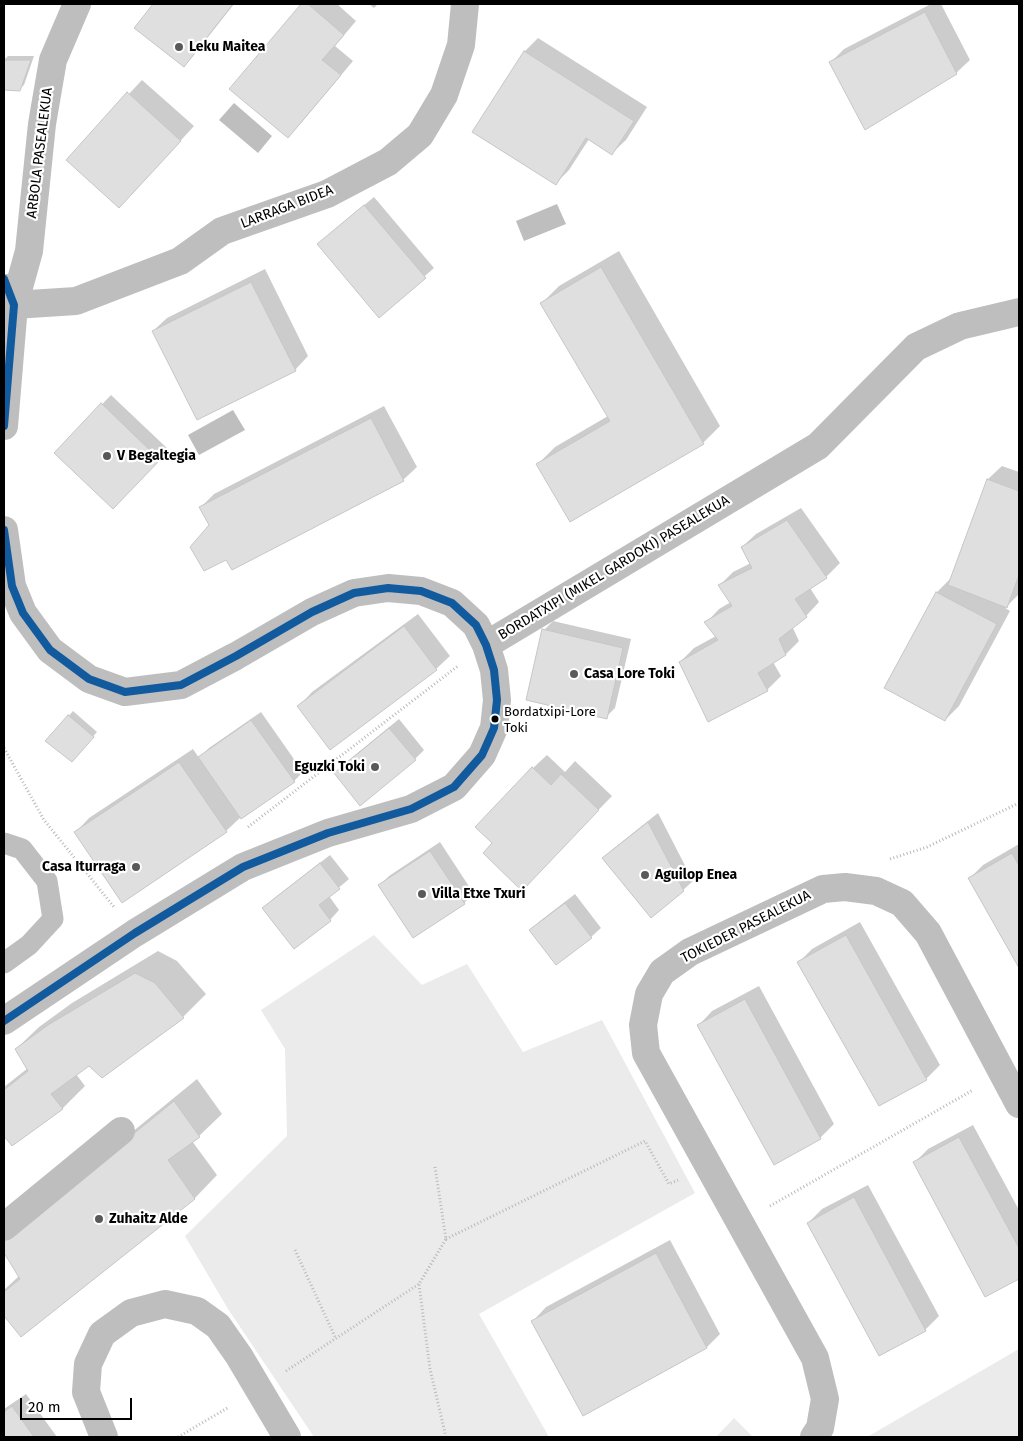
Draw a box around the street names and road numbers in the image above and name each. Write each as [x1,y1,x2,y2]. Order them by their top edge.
street label: ARBOLA PASEALEKUA [24,87,56,219]
street label: LARRAGA BIDEA [238,182,336,232]
street label: BORDATXIPI (MIKEL GARDOKI) PASEALEKUA [495,492,733,644]
street label: TOKIEDER PASEALEKUA [678,887,814,967]

